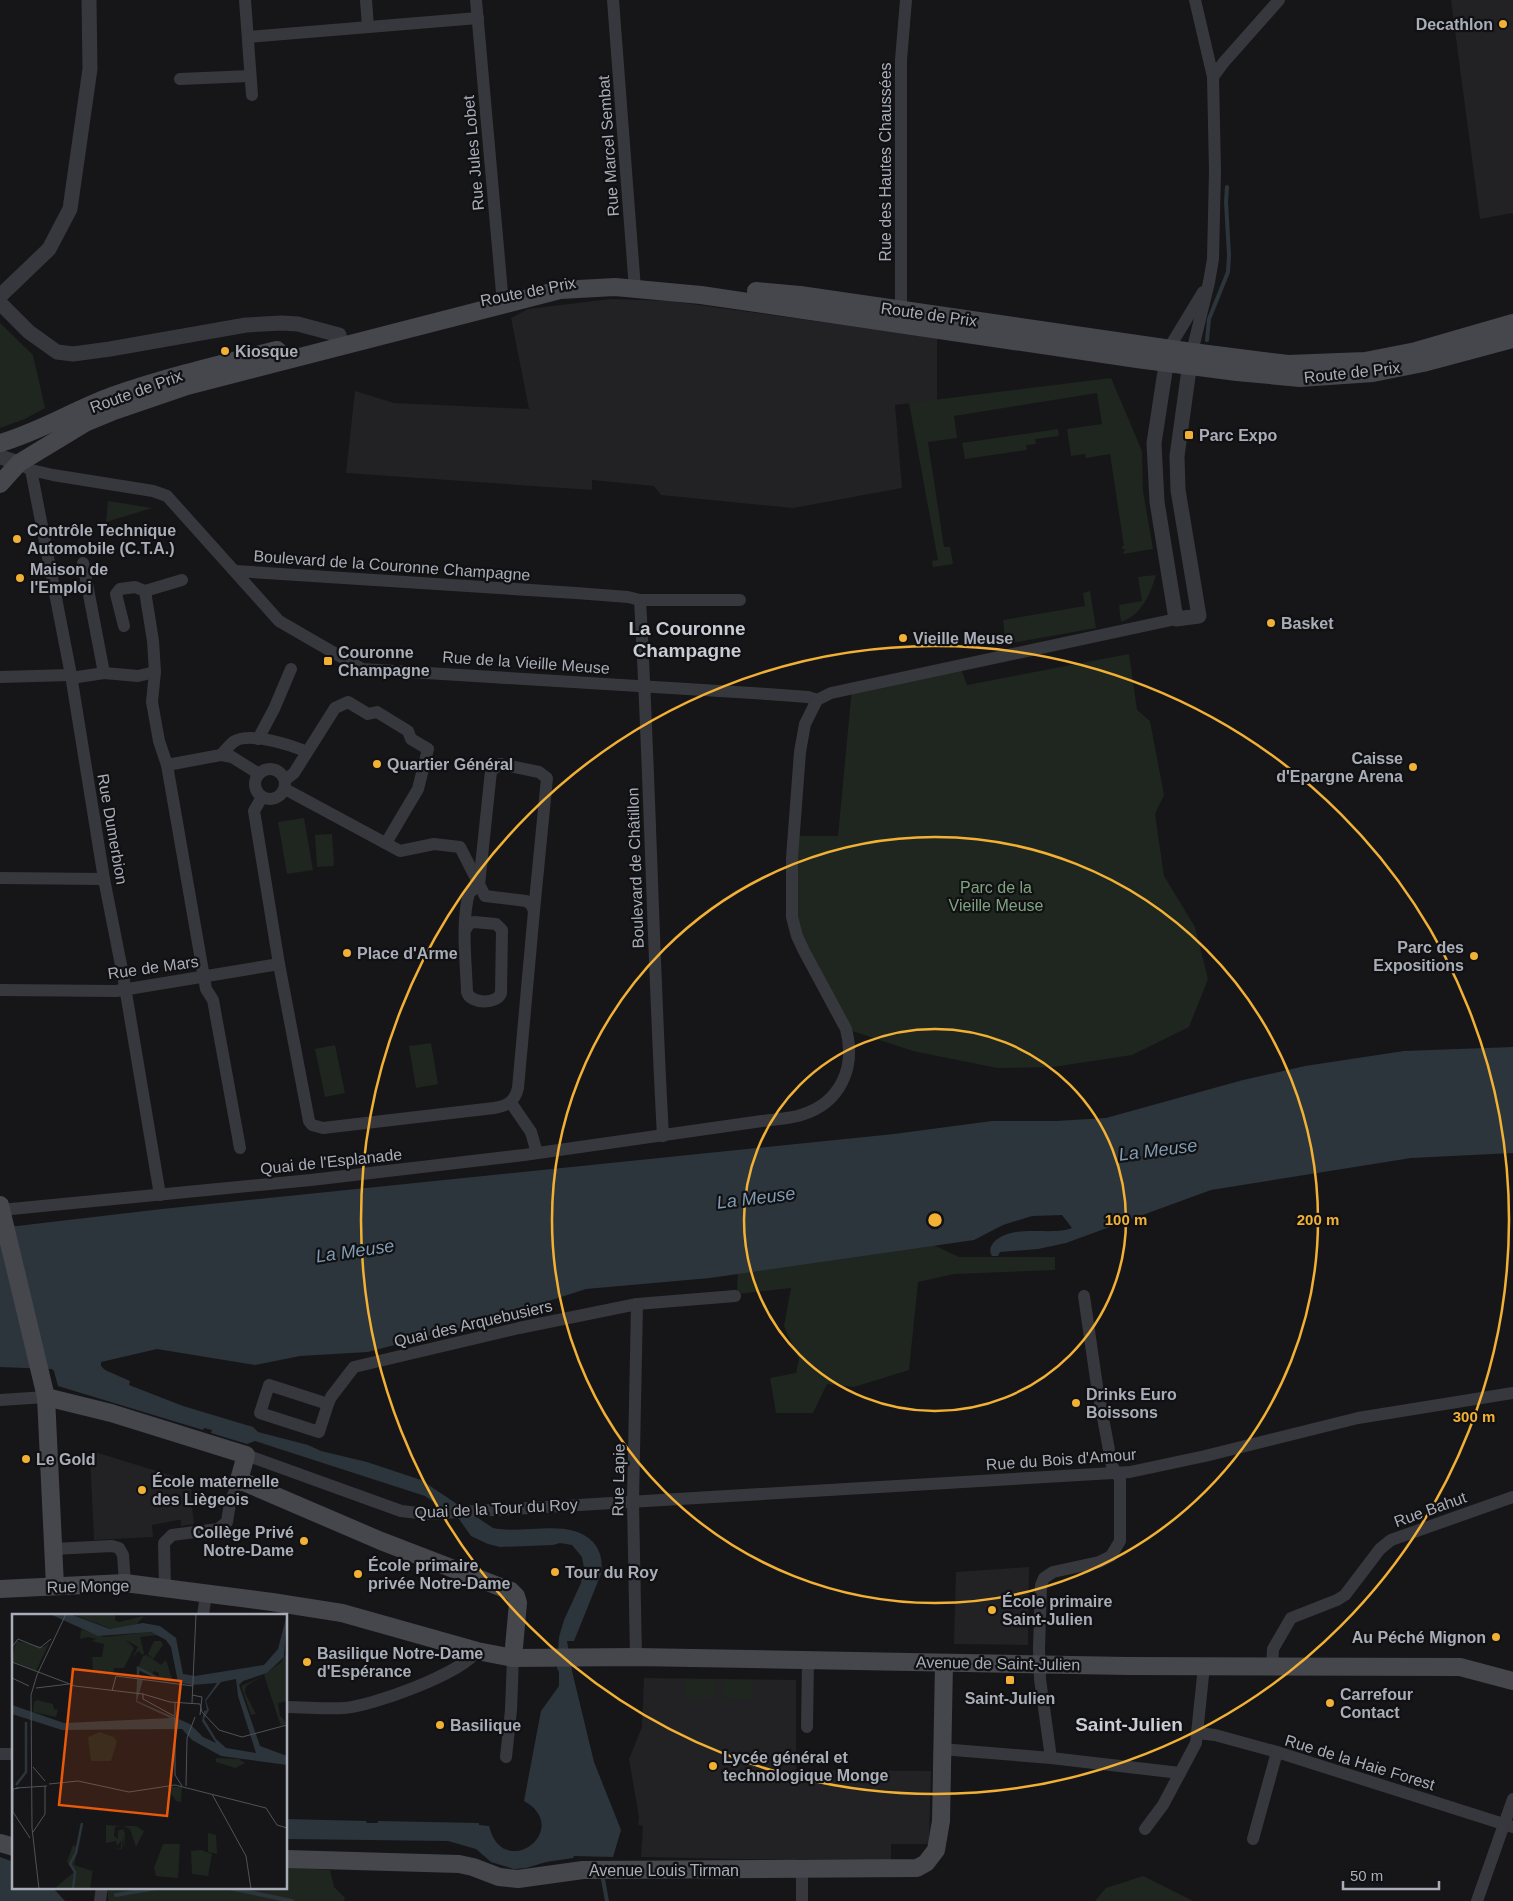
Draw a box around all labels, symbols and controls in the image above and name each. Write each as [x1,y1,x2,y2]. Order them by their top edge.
place label: Decathlon [1416,16,1493,33]
marker: Decathlon [1497,18,1509,30]
street label: Rue des Hautes Chaussées [877,62,894,262]
street label: Rue Marcel Sembat [595,74,622,217]
street label: Rue Jules Lobet [460,94,487,211]
street label: Route de Prix [479,274,577,309]
street label: Route de Prix [880,299,978,330]
place label: Kiosque [235,343,298,360]
marker: Kiosque [219,345,231,357]
street label: Route de Prix [1303,359,1401,386]
street label: Route de Prix [88,367,185,416]
place label: Parc Expo [1199,427,1277,444]
marker: Parc Expo [1183,429,1195,441]
place label: Contrôle Technique Automobile (C.T.A.) [27,522,176,557]
marker: Contrôle Technique Automobile (C.T.A.) [11,533,23,545]
street label: Boulevard de la Couronne Champagne [253,547,531,584]
place label: Maison de l'Emploi [30,561,108,596]
marker: Maison de l'Emploi [14,572,26,584]
place label: Basket [1281,615,1334,632]
marker: Basket [1265,617,1277,629]
district label: La Couronne Champagne [628,618,746,661]
place label: Vieille Meuse [913,630,1013,647]
marker: Vieille Meuse [897,632,909,644]
place label: Couronne Champagne [338,644,430,679]
street label: Rue de la Vieille Meuse [442,648,610,677]
marker: Couronne Champagne [322,655,334,667]
place label: Caisse d'Epargne Arena [1276,750,1403,785]
place label: Quartier Général [387,756,513,773]
marker: Quartier Général [371,758,383,770]
marker: Caisse d'Epargne Arena [1407,761,1419,773]
street label: Rue Dumerbion [94,772,131,886]
street label: Boulevard de Châtillon [624,787,647,949]
park label: Parc de la Vieille Meuse [949,879,1044,914]
place label: Parc des Expositions [1373,939,1464,974]
place label: Place d'Arme [357,945,458,962]
marker: Place d'Arme [341,947,353,959]
marker: Parc des Expositions [1468,950,1480,962]
street label: Rue de Mars [107,953,200,982]
water label: La Meuse [1118,1135,1198,1165]
street label: Quai de l'Esplanade [259,1146,403,1177]
water label: La Meuse [716,1183,796,1213]
centre of rings [926,1211,944,1229]
text: 100 m [1105,1211,1147,1228]
text: 200 m [1297,1211,1339,1228]
water label: La Meuse [314,1236,396,1266]
street label: Quai des Arquebusiers [392,1297,554,1350]
place label: Drinks Euro Boissons [1086,1386,1177,1421]
marker: Drinks Euro Boissons [1070,1397,1082,1409]
text: 300 m [1453,1408,1495,1425]
street label: Rue Lapie [609,1443,628,1517]
street label: Rue du Bois d'Amour [985,1446,1137,1473]
place label: Le Gold [36,1451,96,1468]
marker: Le Gold [20,1453,32,1465]
place label: École maternelle des Liègeois [152,1472,279,1508]
marker: École maternelle des Liègeois [136,1484,148,1496]
street label: Rue Bahut [1392,1488,1469,1530]
street label: Quai de la Tour du Roy [414,1496,578,1521]
place label: Collège Privé Notre-Dame [193,1524,294,1559]
marker: Collège Privé Notre-Dame [298,1535,310,1547]
place label: École primaire privée Notre-Dame [368,1556,510,1592]
place label: Tour du Roy [565,1564,658,1581]
marker: Tour du Roy [549,1566,561,1578]
marker: École primaire privée Notre-Dame [352,1568,364,1580]
street label: Rue Monge [47,1577,130,1596]
place label: École primaire Saint-Julien [1002,1592,1112,1628]
marker: École primaire Saint-Julien [986,1604,998,1616]
inset map [12,1614,288,1888]
place label: Au Péché Mignon [1352,1629,1486,1646]
marker: Au Péché Mignon [1490,1631,1502,1643]
place label: Basilique Notre-Dame d'Espérance [317,1645,483,1680]
street label: Avenue de Saint-Julien [916,1654,1080,1673]
marker: Basilique Notre-Dame d'Espérance [301,1656,313,1668]
marker: Saint-Julien [1004,1674,1016,1686]
place label: Carrefour Contact [1340,1686,1413,1721]
place label: Saint-Julien [965,1690,1055,1707]
marker: Carrefour Contact [1324,1697,1336,1709]
district label: Saint-Julien [1075,1714,1183,1735]
place label: Basilique [450,1717,521,1734]
marker: Basilique [434,1719,446,1731]
street label: Rue de la Haie Forest [1283,1732,1437,1794]
place label: Lycée général et technologique Monge [723,1749,888,1784]
marker: Lycée général et technologique Monge [707,1760,719,1772]
scale bar [1343,1858,1439,1890]
street label: Avenue Louis Tirman [589,1862,739,1879]
text: 50 m [1350,1867,1383,1884]

